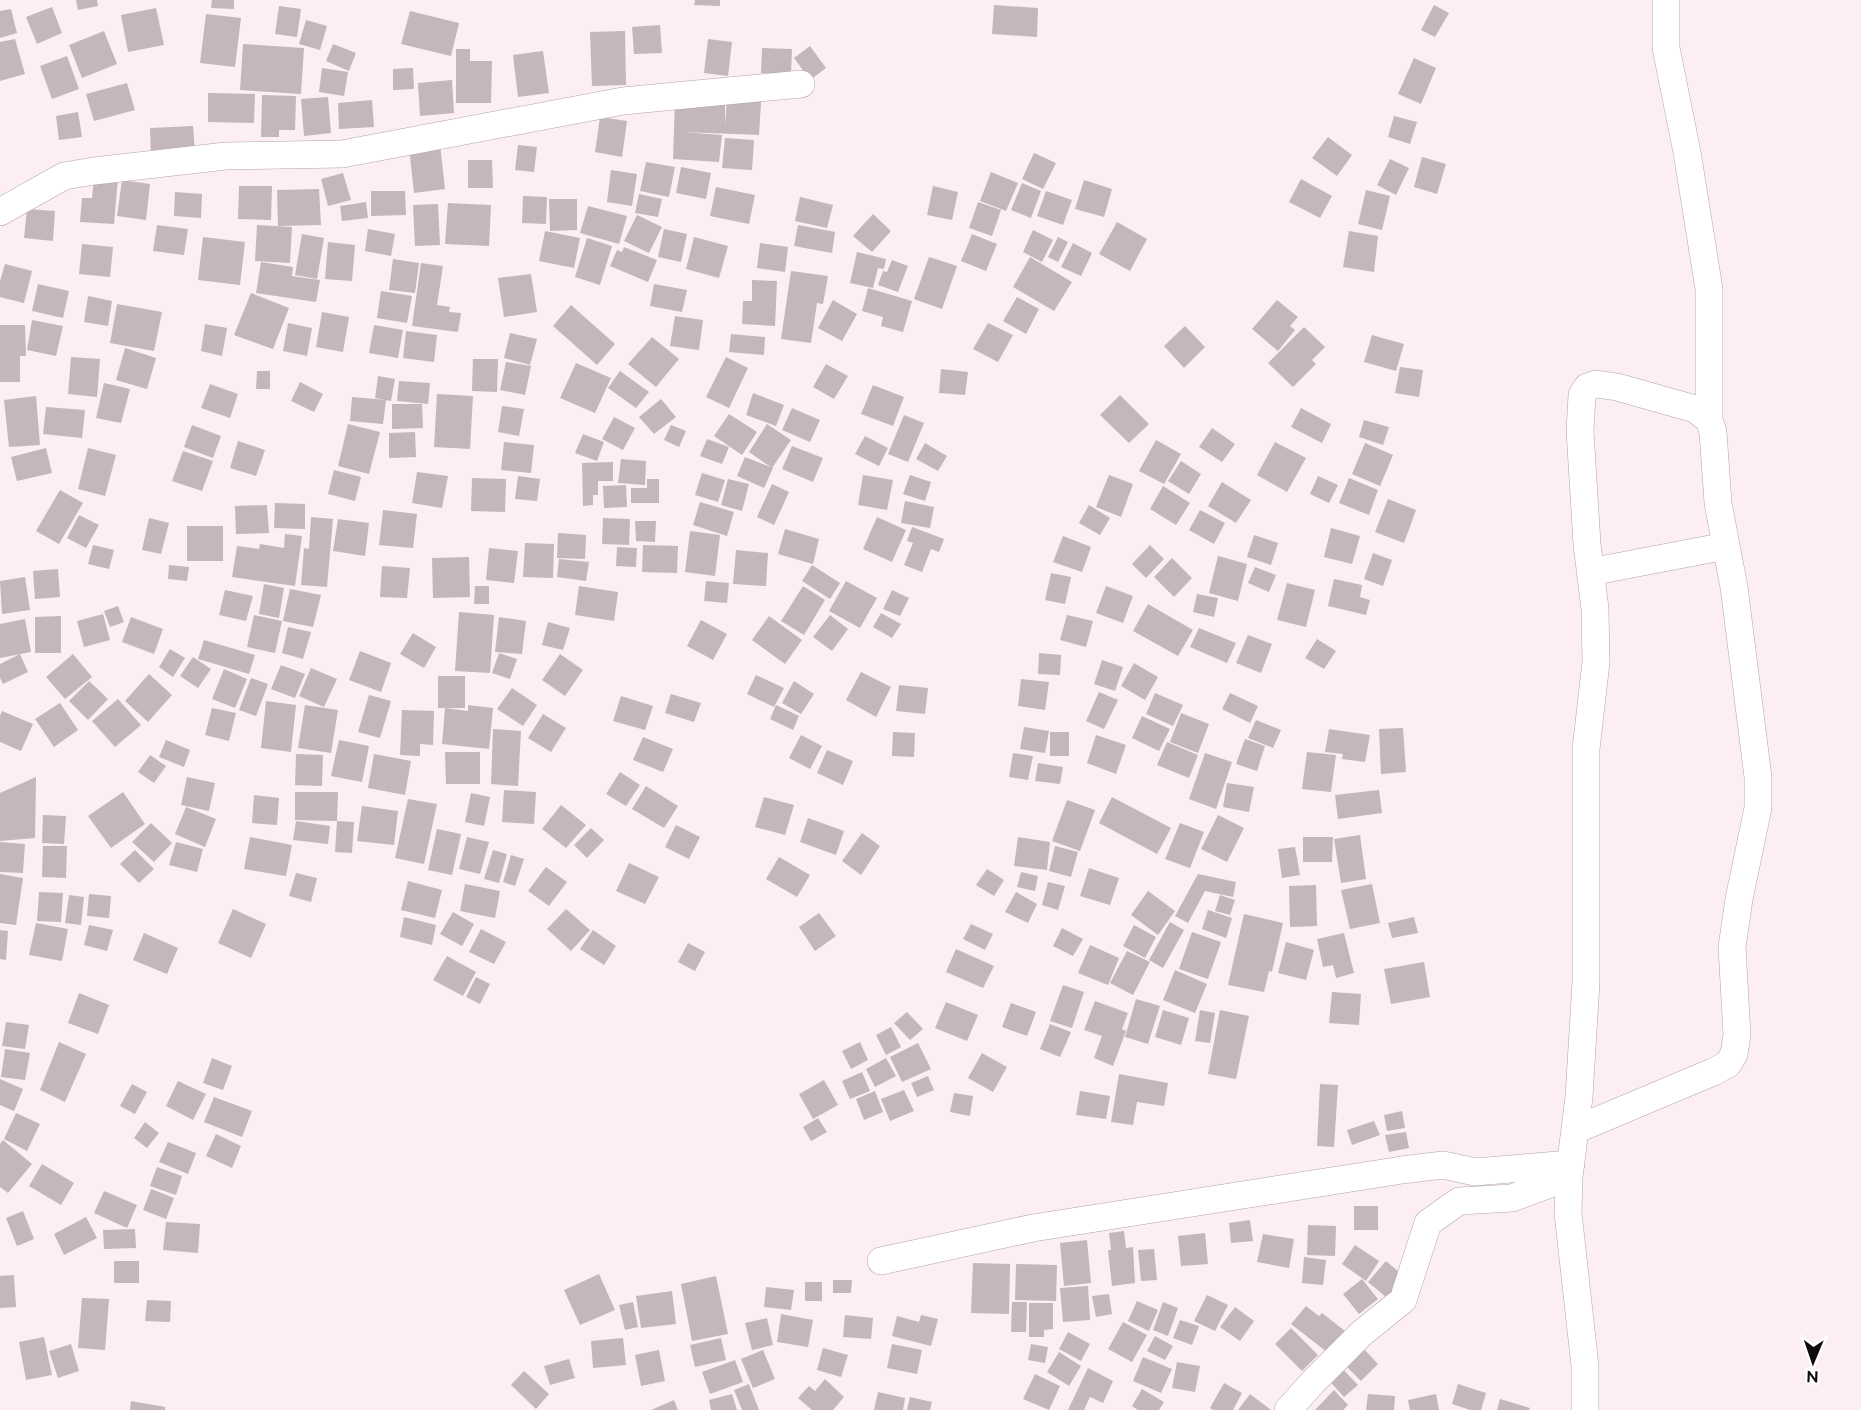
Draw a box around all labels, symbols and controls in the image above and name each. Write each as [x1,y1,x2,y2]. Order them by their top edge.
north arrow [1783,1332,1843,1392]
text: N [1806,1367,1819,1386]

